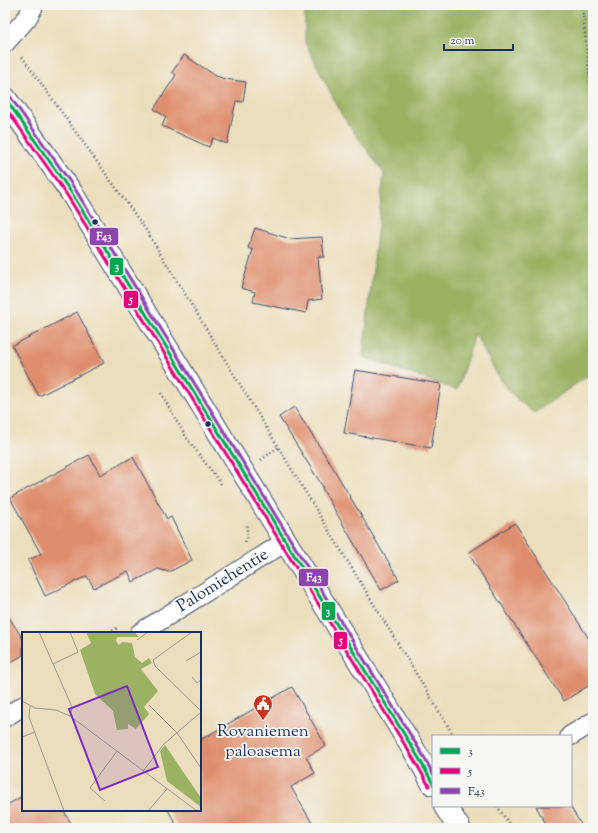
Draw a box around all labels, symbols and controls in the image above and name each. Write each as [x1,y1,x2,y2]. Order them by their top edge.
scale bar [444,26,513,52]
text: 20 m [450,32,475,50]
unlabelled marker [90,217,100,227]
line badge: F43 [89,227,119,246]
text: F43 [95,229,112,245]
line badge: 3 [109,257,124,276]
text: 3 [115,259,120,275]
line badge: 5 [123,290,139,309]
text: 5 [128,292,133,308]
unlabelled marker [203,419,213,429]
street label: Palomiehentie [173,543,273,619]
line badge: F43 [298,568,329,587]
text: F43 [305,570,322,586]
line badge: 3 [321,601,336,621]
text: 3 [326,604,331,620]
line badge: 5 [333,631,348,650]
inset map [22,632,201,811]
text: 5 [338,633,343,649]
public building icon: Rovaniemen paloasema [252,693,274,721]
place label: Rovaniemen paloasema [217,720,309,764]
legend [432,735,572,807]
text: 3 [468,743,473,761]
text: 5 [467,763,472,781]
text: F43 [468,783,485,801]

